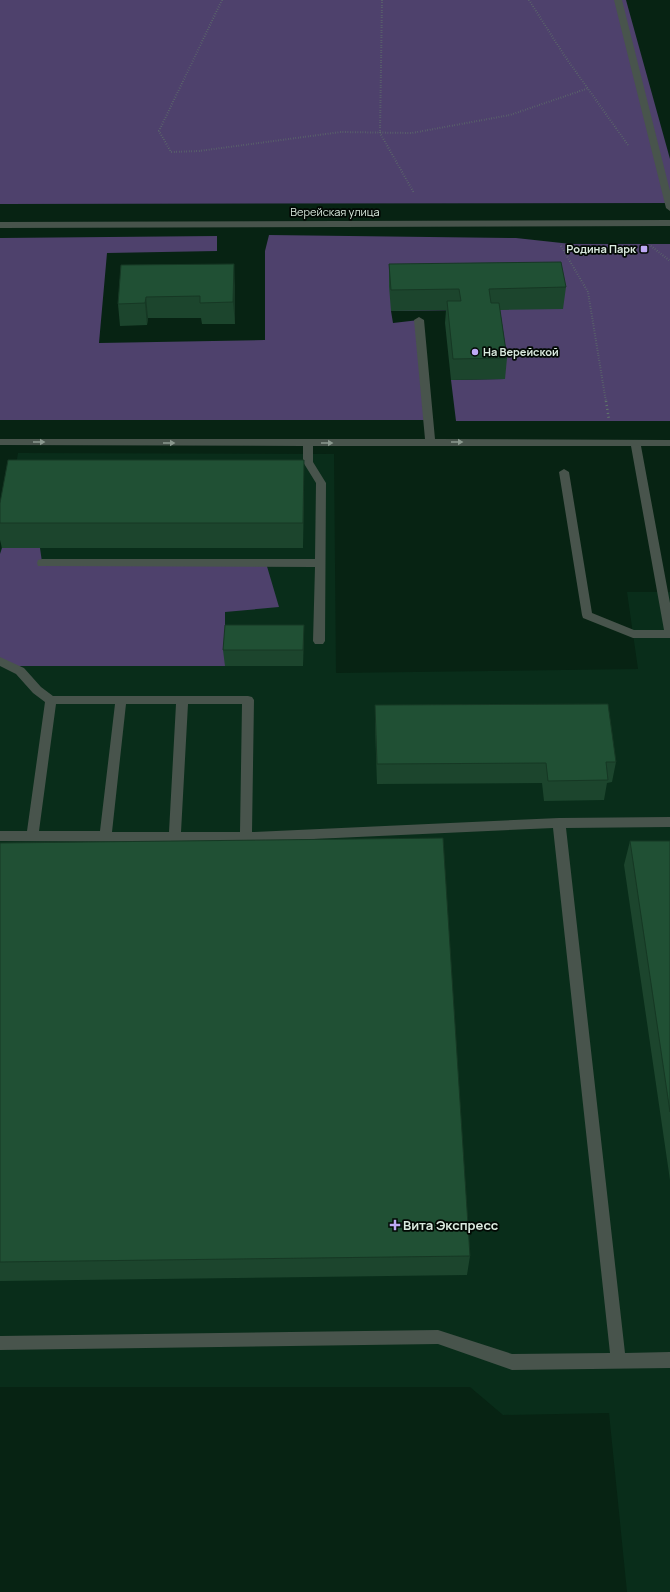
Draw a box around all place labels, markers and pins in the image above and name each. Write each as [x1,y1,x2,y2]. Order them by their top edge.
place label: Родина Парк [566,241,637,256]
marker: Родина Парк [639,244,649,254]
place label: На Верейской [483,344,559,359]
marker: На Верейской [470,347,480,357]
place label: Вита Экспресс [403,1216,499,1234]
marker: Вита Экспресс [390,1220,400,1230]

